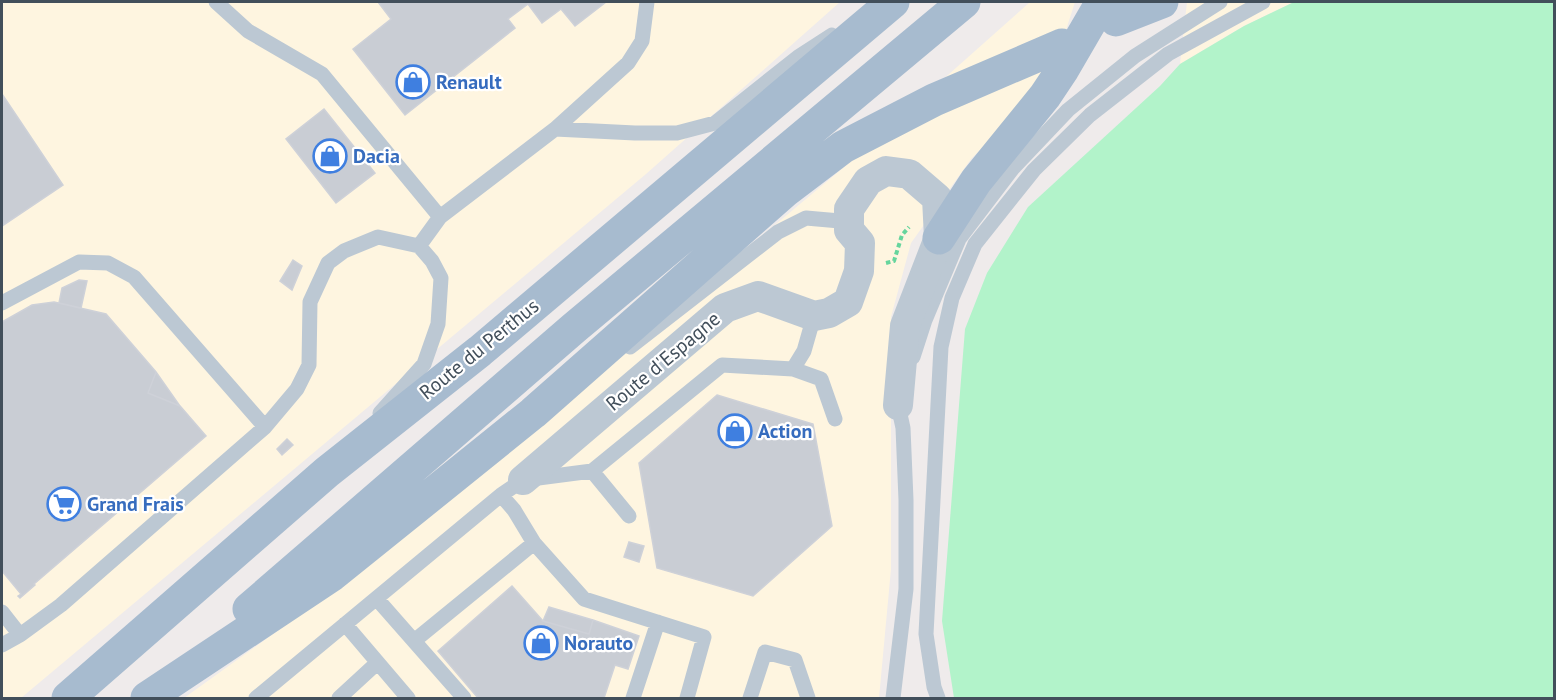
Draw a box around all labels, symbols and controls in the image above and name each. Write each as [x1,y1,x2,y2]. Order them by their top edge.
shop icon: Renault [395,64,431,100]
place label: Renault [436,69,502,95]
shop icon: Dacia [312,138,348,174]
place label: Dacia [353,143,400,169]
street label: Route du Perthus [414,293,544,405]
street label: Route d'Espagne [601,306,725,416]
shop icon: Action [717,413,753,449]
place label: Action [758,418,812,444]
supermarket icon: Grand Frais [46,486,82,522]
place label: Grand Frais [87,491,184,517]
shop icon: Norauto [523,625,559,661]
place label: Norauto [564,630,633,656]

